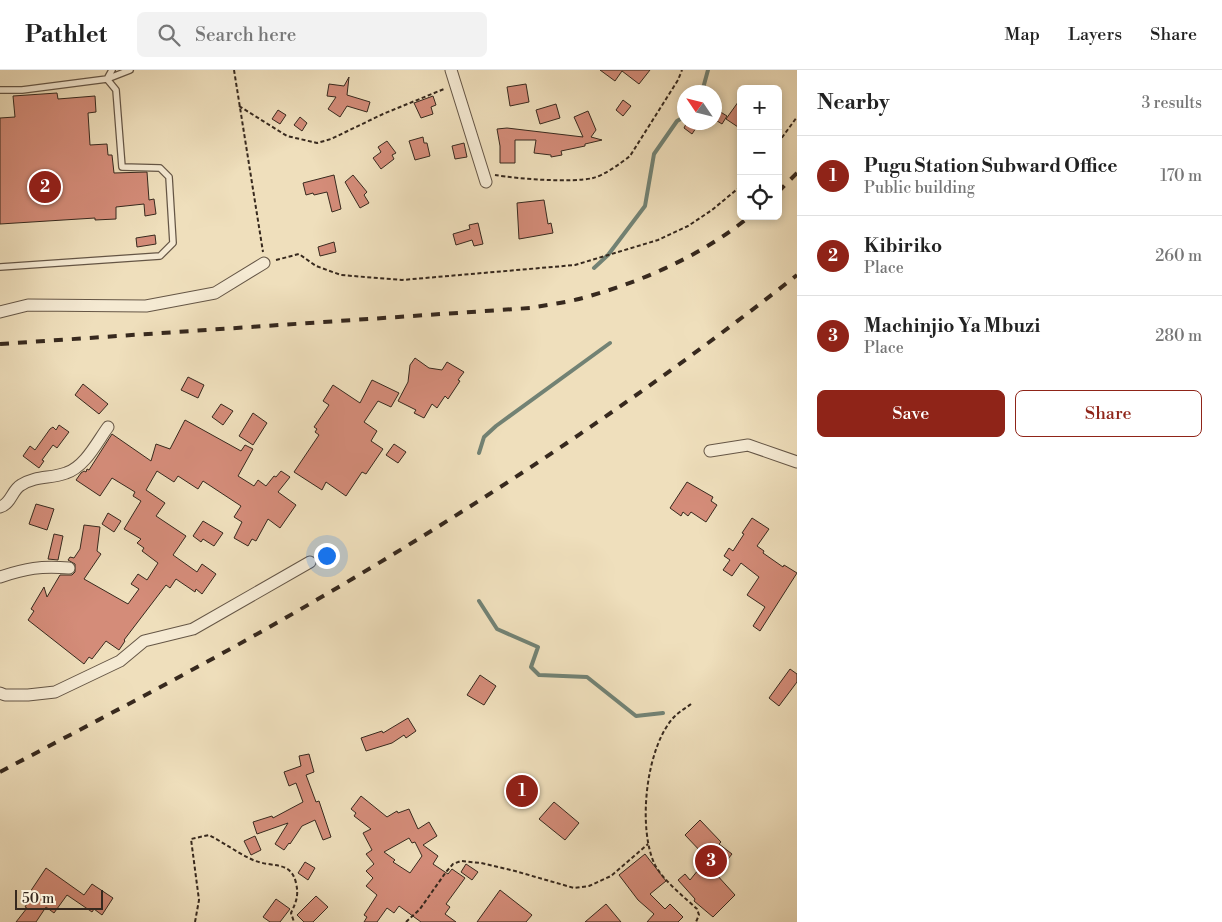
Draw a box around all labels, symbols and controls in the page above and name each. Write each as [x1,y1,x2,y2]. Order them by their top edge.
search box [137,12,487,57]
text: Pathlet [25,20,107,50]
icon: search [155,21,183,49]
text: Search here [195,23,296,47]
text: Map [1005,23,1040,46]
text: Layers [1068,23,1122,46]
text: Share [1150,23,1197,46]
north arrow [677,85,722,130]
map controls [737,85,782,220]
button: + [737,85,782,130]
text: Nearby [817,90,890,116]
text: 3 results [1141,93,1202,113]
button: − [737,130,782,175]
text: Pugu Station Subward Office [864,154,1118,178]
text: 1 [829,166,837,186]
text: 170 m [1160,166,1202,186]
pin: 2 [29,168,61,206]
button: locate [737,175,782,220]
text: Public building [864,178,975,198]
text: Kibiriko [864,234,942,258]
text: 2 [828,246,838,266]
text: 260 m [1155,246,1202,266]
text: Place [864,258,904,278]
text: Machinjio Ya Mbuzi [864,314,1040,338]
text: 3 [828,326,838,346]
text: 280 m [1155,326,1202,346]
text: Place [864,338,904,358]
button: Save [817,390,1005,437]
button: Share [1015,390,1202,437]
your location [314,543,340,569]
pin: 1 [506,772,538,810]
pin: 3 [695,842,727,880]
scale bar [15,887,102,910]
text: 50 m [22,890,54,908]

